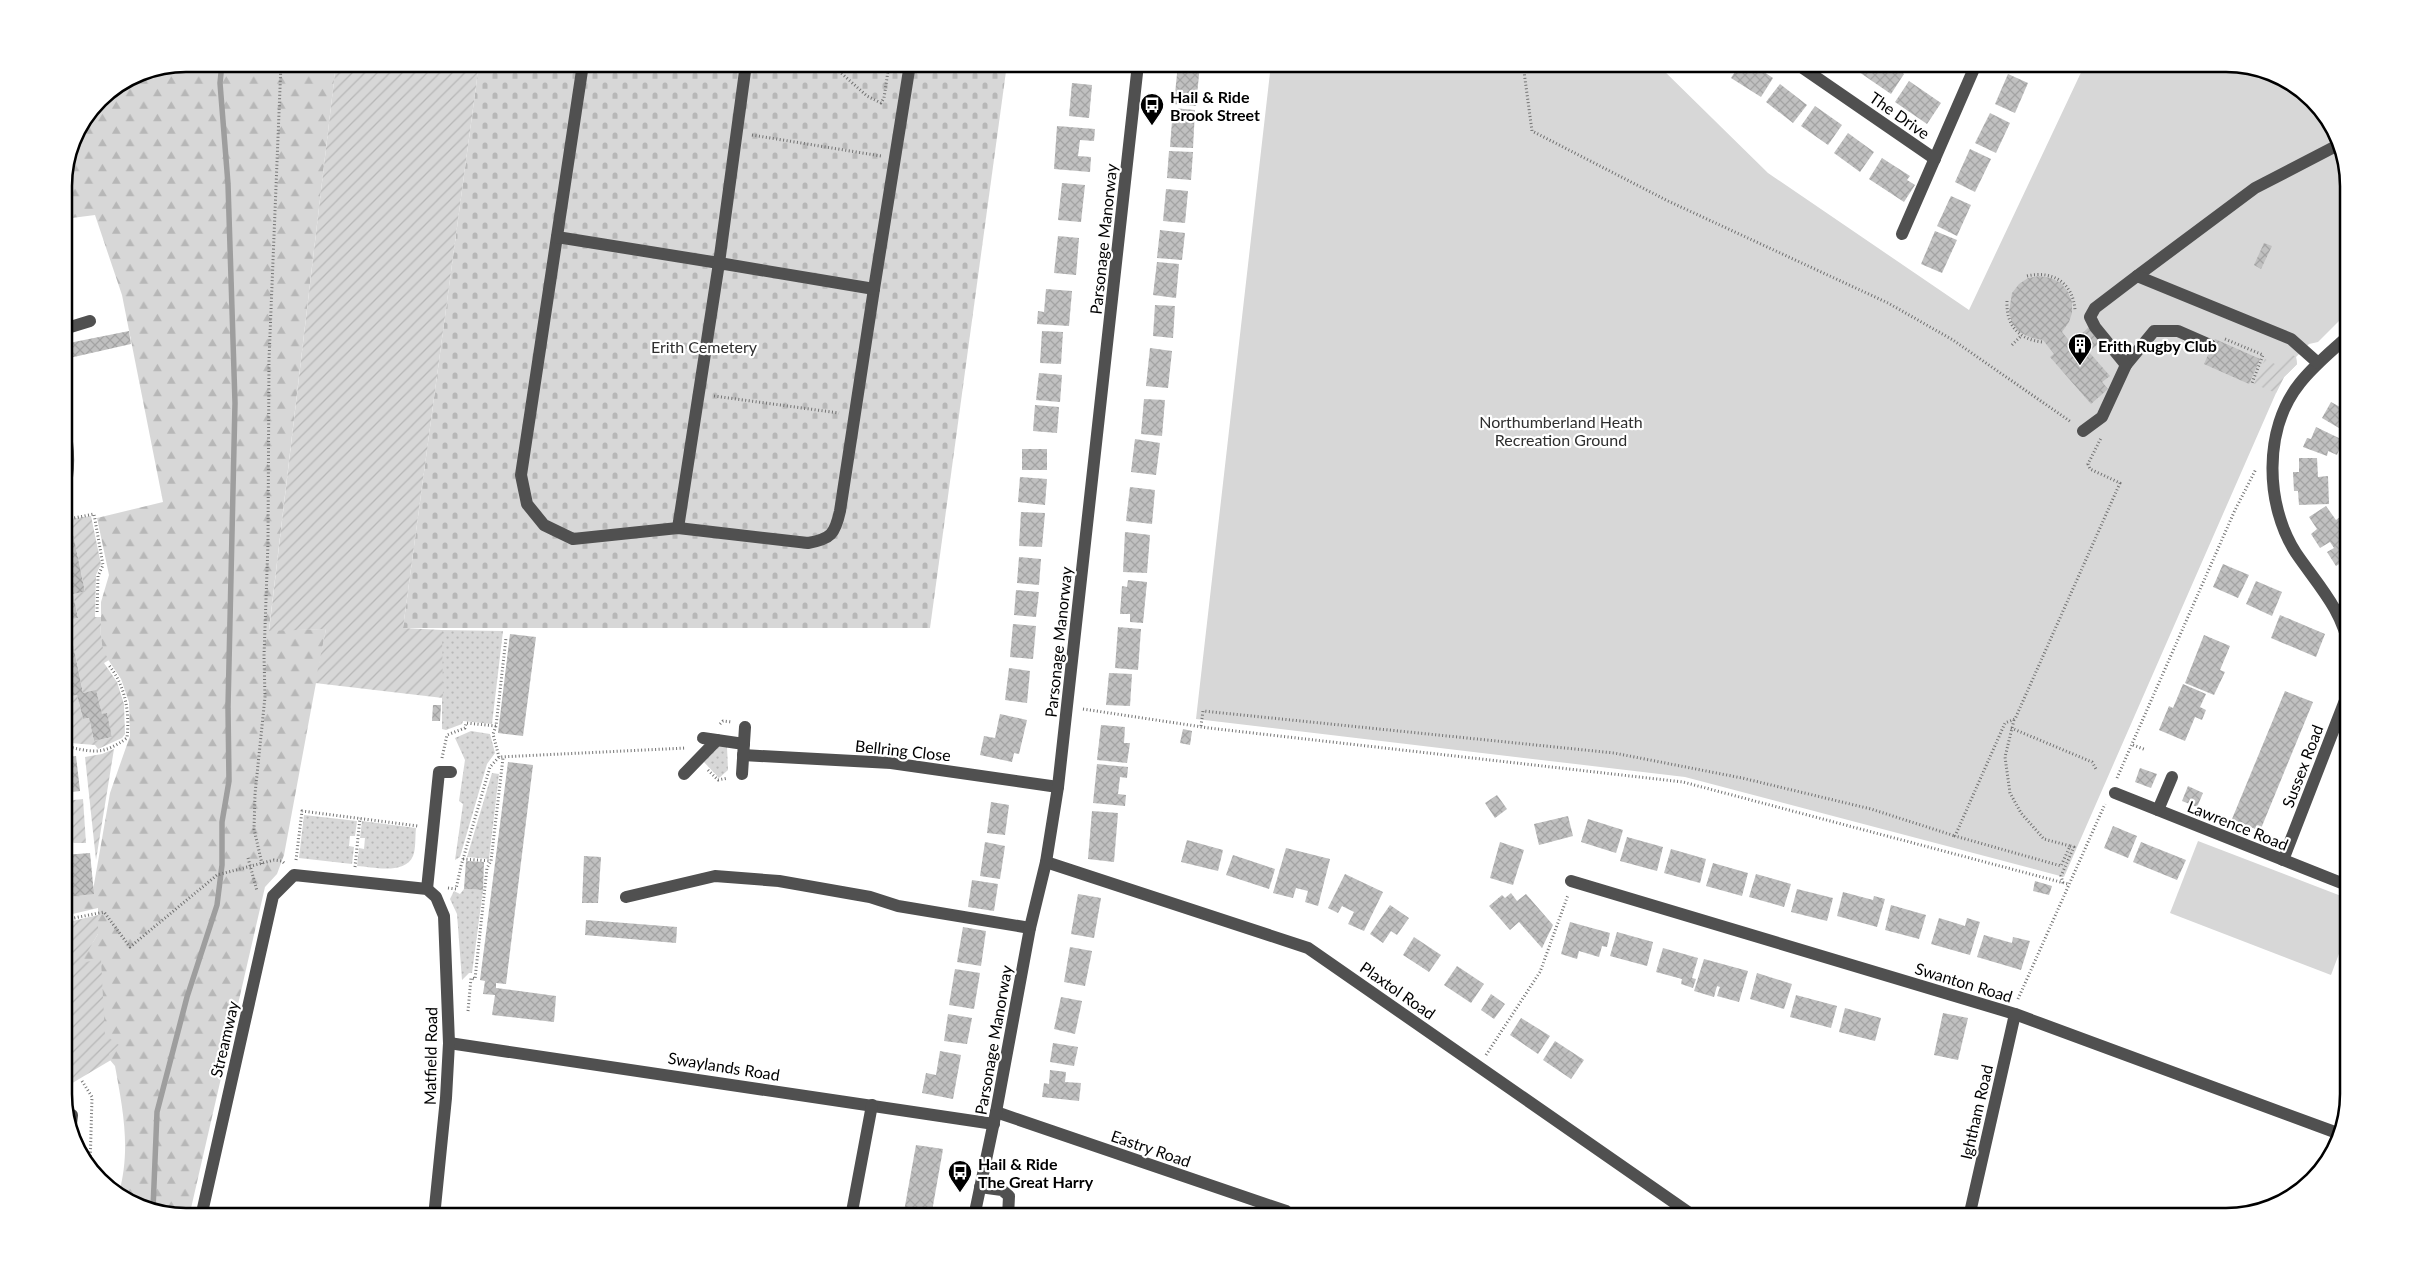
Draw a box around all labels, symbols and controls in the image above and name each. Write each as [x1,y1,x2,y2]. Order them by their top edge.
place label: Hail & Ride Brook Street [1170,87,1260,124]
street label: The Drive [1866,87,1934,143]
bus stop icon: Hail & Ride Brook Street [1139,92,1165,126]
street label: Parsonage Manorway [1086,162,1120,315]
building icon: Erith Rugby Club [2067,332,2093,366]
place label: Erith Rugby Club [2098,336,2217,355]
park label: Erith Cemetery [651,337,758,356]
park label: Northumberland Heath Recreation Ground [1479,412,1643,449]
street label: Parsonage Manorway [1041,565,1075,718]
street label: Sussex Road [2278,722,2326,810]
street label: Bellring Close [854,736,952,764]
street label: Lawrence Road [2185,796,2291,854]
street label: Plaxtol Road [1357,957,1439,1023]
street label: Swanton Road [1913,958,2015,1006]
street label: Parsonage Manorway [970,963,1016,1116]
street label: Streamway [206,998,242,1079]
street label: Matfield Road [420,1007,440,1105]
street label: Swaylands Road [667,1048,781,1084]
street label: Ightham Road [1956,1063,1996,1161]
street label: Eastry Road [1109,1126,1193,1170]
place label: Hail & Ride The Great Harry [978,1154,1094,1191]
bus stop icon: Hail & Ride The Great Harry [947,1159,973,1193]

